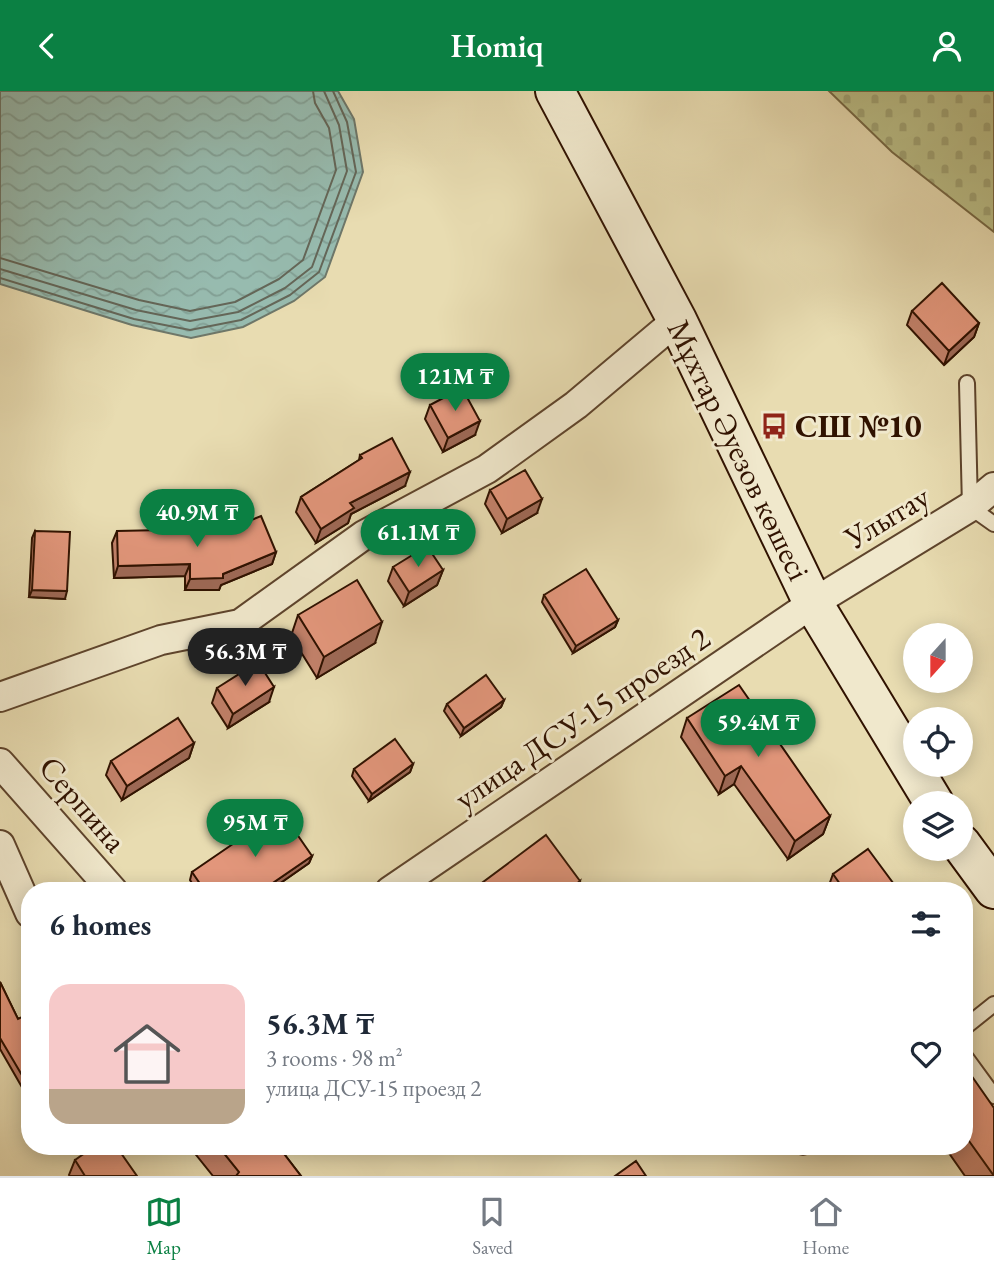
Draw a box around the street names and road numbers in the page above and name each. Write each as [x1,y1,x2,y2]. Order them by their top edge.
street label: Мұхтар Әуезов көшесі [658,313,820,587]
street label: Улытау [836,475,938,559]
street label: улица ДСУ-15 проезд 2 [446,616,718,819]
street label: Серпина [30,747,136,861]

